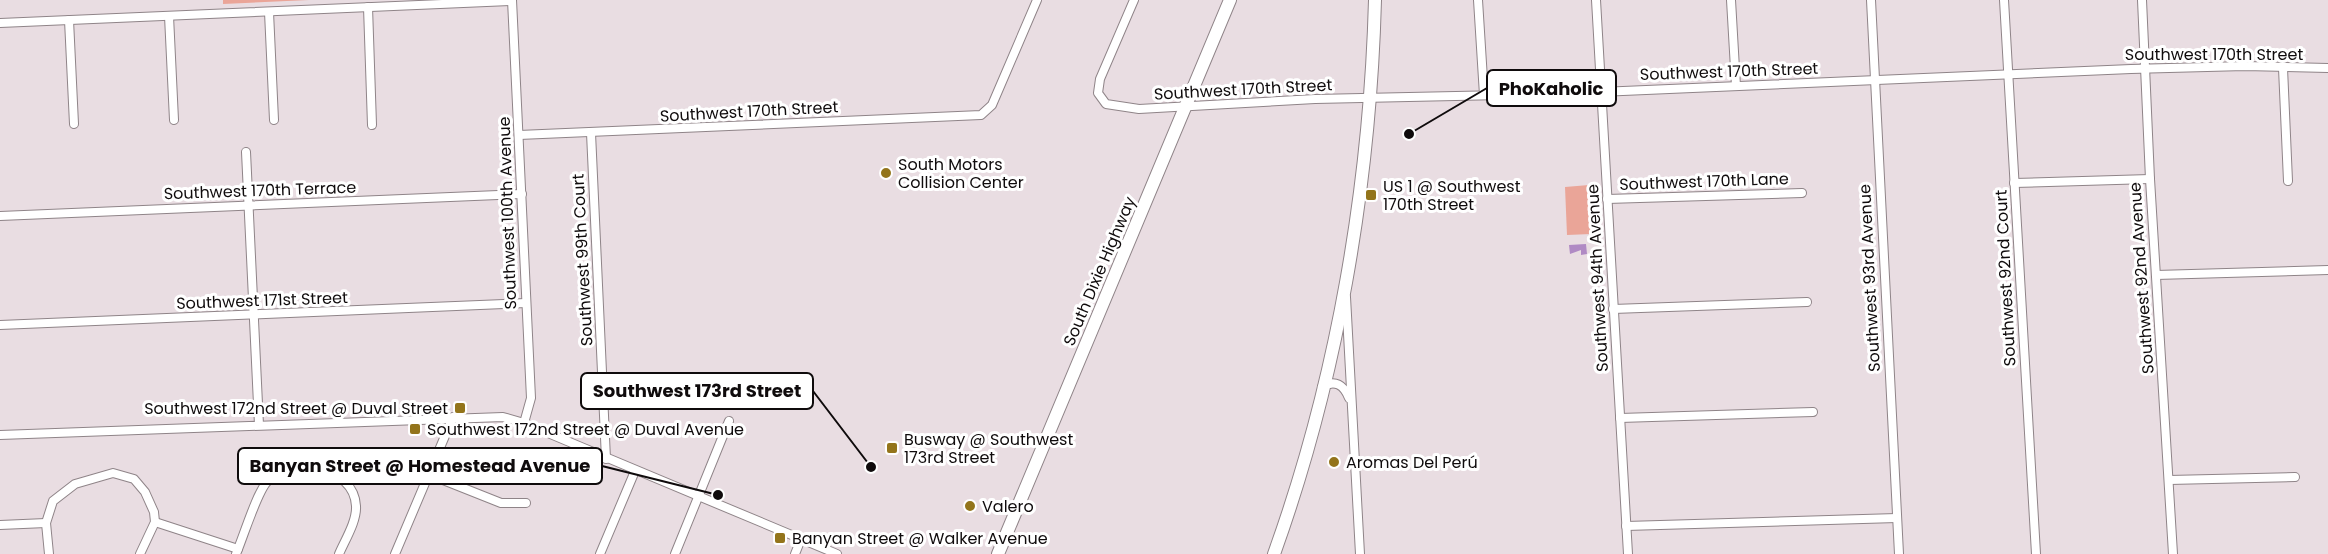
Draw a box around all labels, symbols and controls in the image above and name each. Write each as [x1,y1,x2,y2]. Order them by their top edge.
street label: Southwest 170th Street [2125,43,2303,66]
street label: Southwest 170th Street [1639,57,1819,86]
callout: PhoKaholic [1487,70,1616,106]
street label: Southwest 170th Street [1153,73,1333,106]
text: PhoKaholic [1499,76,1603,101]
street label: Southwest 170th Street [659,95,839,128]
street label: Southwest 100th Avenue [493,116,522,310]
place label: South Motors Collision Center [898,153,1024,194]
marker: South Motors Collision Center [879,166,893,180]
street label: Southwest 170th Lane [1619,167,1789,196]
street label: Southwest 99th Court [566,173,598,347]
place label: US 1 @ Southwest 170th Street [1383,175,1521,216]
street label: Southwest 170th Terrace [163,176,357,205]
street label: Southwest 92nd Avenue [2123,181,2160,375]
street label: Southwest 94th Avenue [1581,183,1614,372]
street label: Southwest 93rd Avenue [1853,183,1886,372]
marker: US 1 @ Southwest 170th Street [1364,188,1378,202]
street label: Southwest 92nd Court [1989,189,2022,367]
street label: South Dixie Highway [1058,193,1141,349]
street label: Southwest 171st Street [176,286,348,315]
callout: Southwest 173rd Street [581,373,813,409]
text: Southwest 173rd Street [593,378,801,403]
place label: Southwest 172nd Street @ Duval Street [144,397,448,420]
marker: Southwest 172nd Street @ Duval Street [453,401,467,415]
place label: Southwest 172nd Street @ Duval Avenue [427,418,744,441]
marker: Southwest 172nd Street @ Duval Avenue [408,422,422,436]
place label: Busway @ Southwest 173rd Street [904,428,1073,469]
marker: Busway @ Southwest 173rd Street [885,441,899,455]
callout: Banyan Street @ Homestead Avenue [238,448,602,484]
place label: Aromas Del Perú [1346,451,1478,474]
text: Banyan Street @ Homestead Avenue [250,453,590,478]
marker: Aromas Del Perú [1327,455,1341,469]
place label: Valero [982,495,1034,518]
marker: Valero [963,499,977,513]
place label: Banyan Street @ Walker Avenue [792,527,1048,550]
marker: Banyan Street @ Walker Avenue [773,531,787,545]

